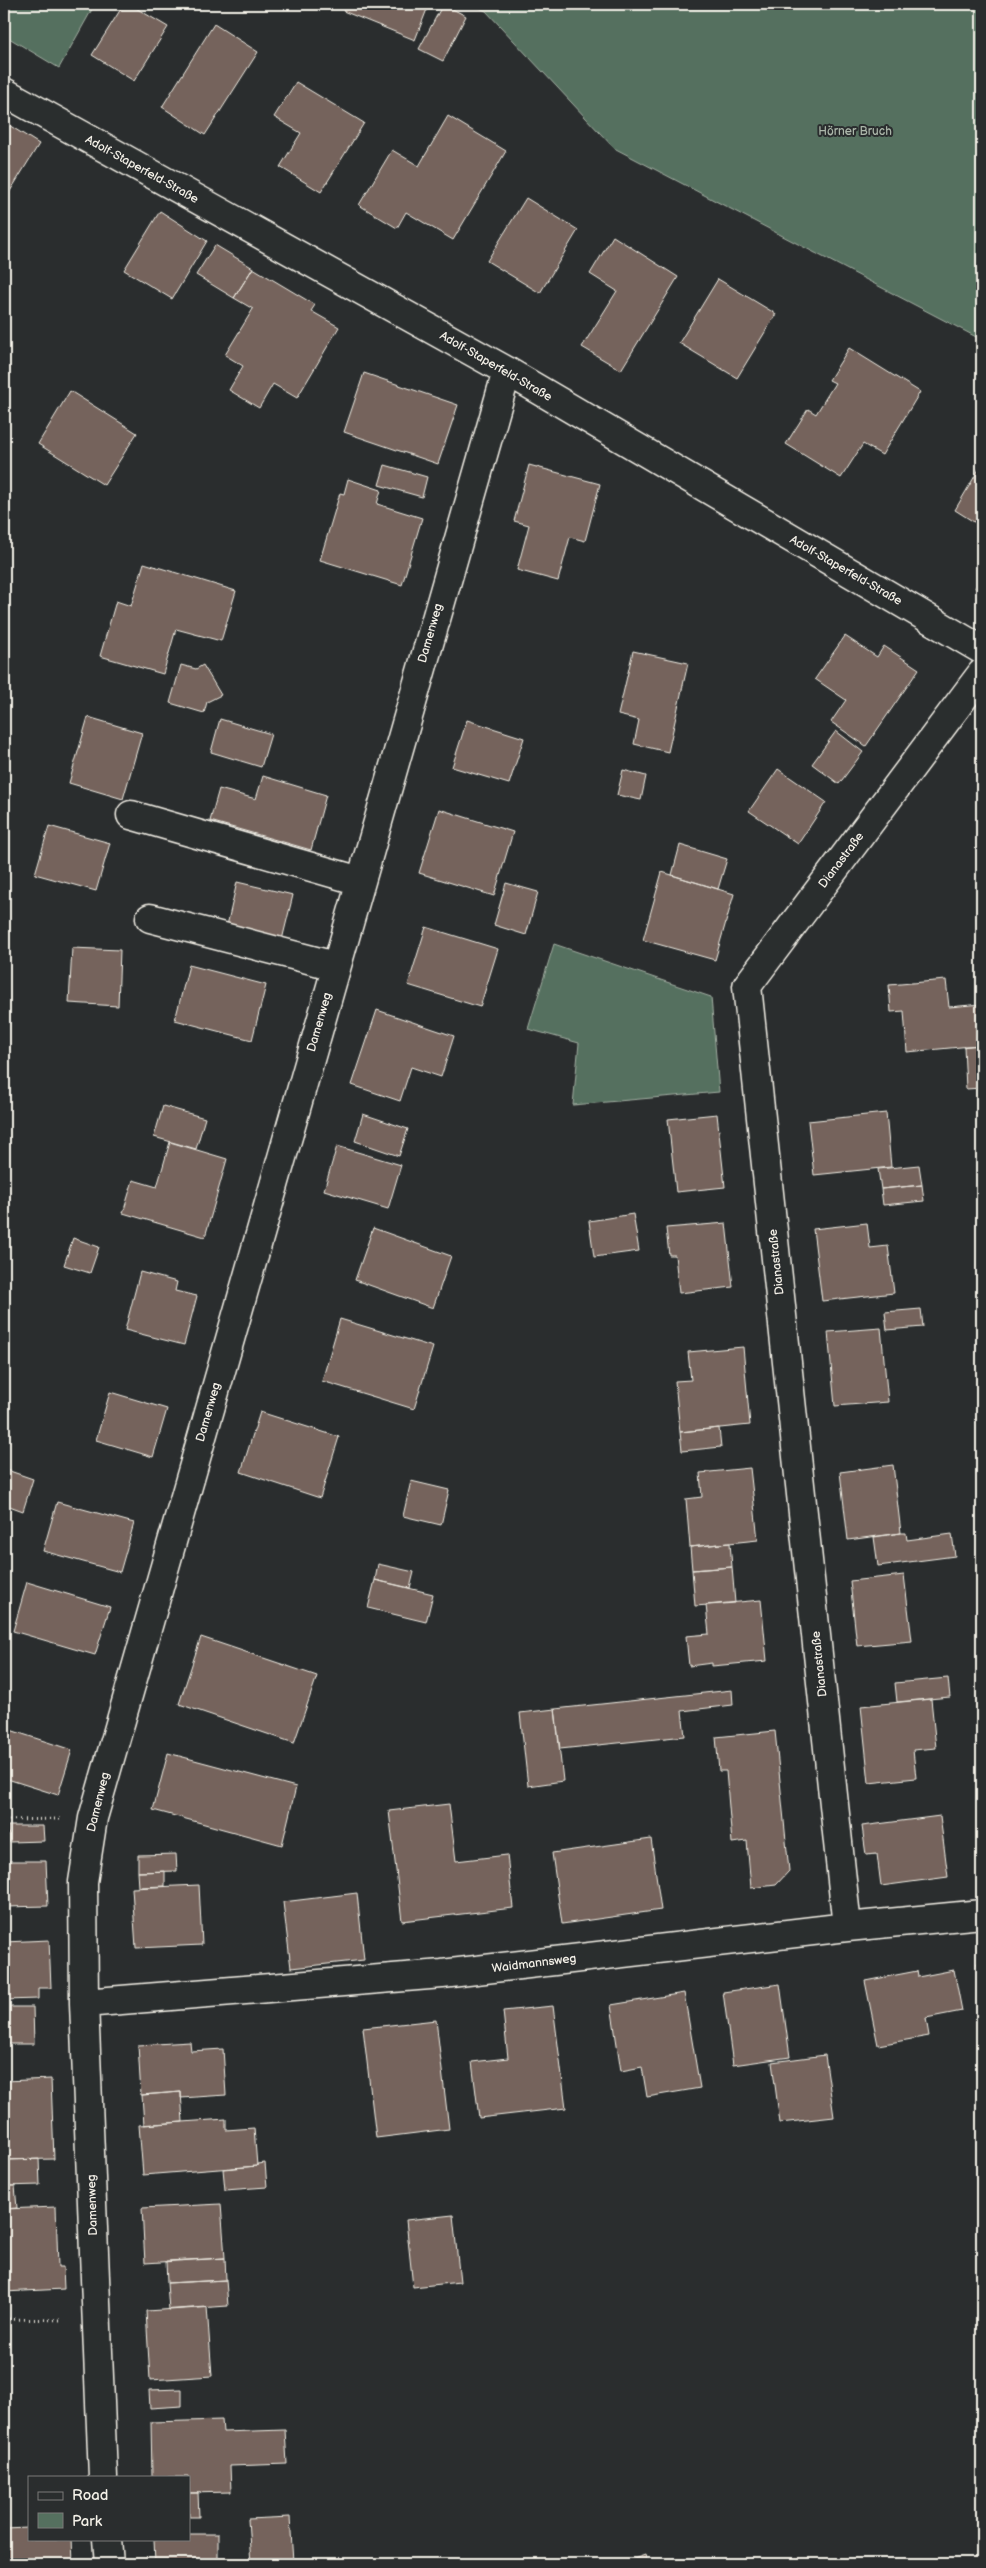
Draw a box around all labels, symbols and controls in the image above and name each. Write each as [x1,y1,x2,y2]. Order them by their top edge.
park label: Hörner Bruch [818,124,892,139]
street label: Adolf-Staperfeld-Straße [82,132,201,207]
street label: Adolf-Staperfeld-Straße [437,328,555,405]
street label: Adolf-Staperfeld-Straße [787,532,905,609]
street label: Damenweg [415,602,446,665]
street label: Dianastraße [815,829,867,891]
street label: Damenweg [304,991,335,1054]
street label: Dianastraße [766,1228,787,1296]
street label: Damenweg [193,1381,224,1444]
street label: Dianastraße [809,1630,830,1698]
street label: Damenweg [84,1771,113,1834]
street label: Waidmannsweg [491,1951,577,1976]
street label: Damenweg [84,2174,101,2236]
legend [28,2476,190,2540]
text: Road [72,2486,108,2505]
text: Park [72,2512,103,2531]

